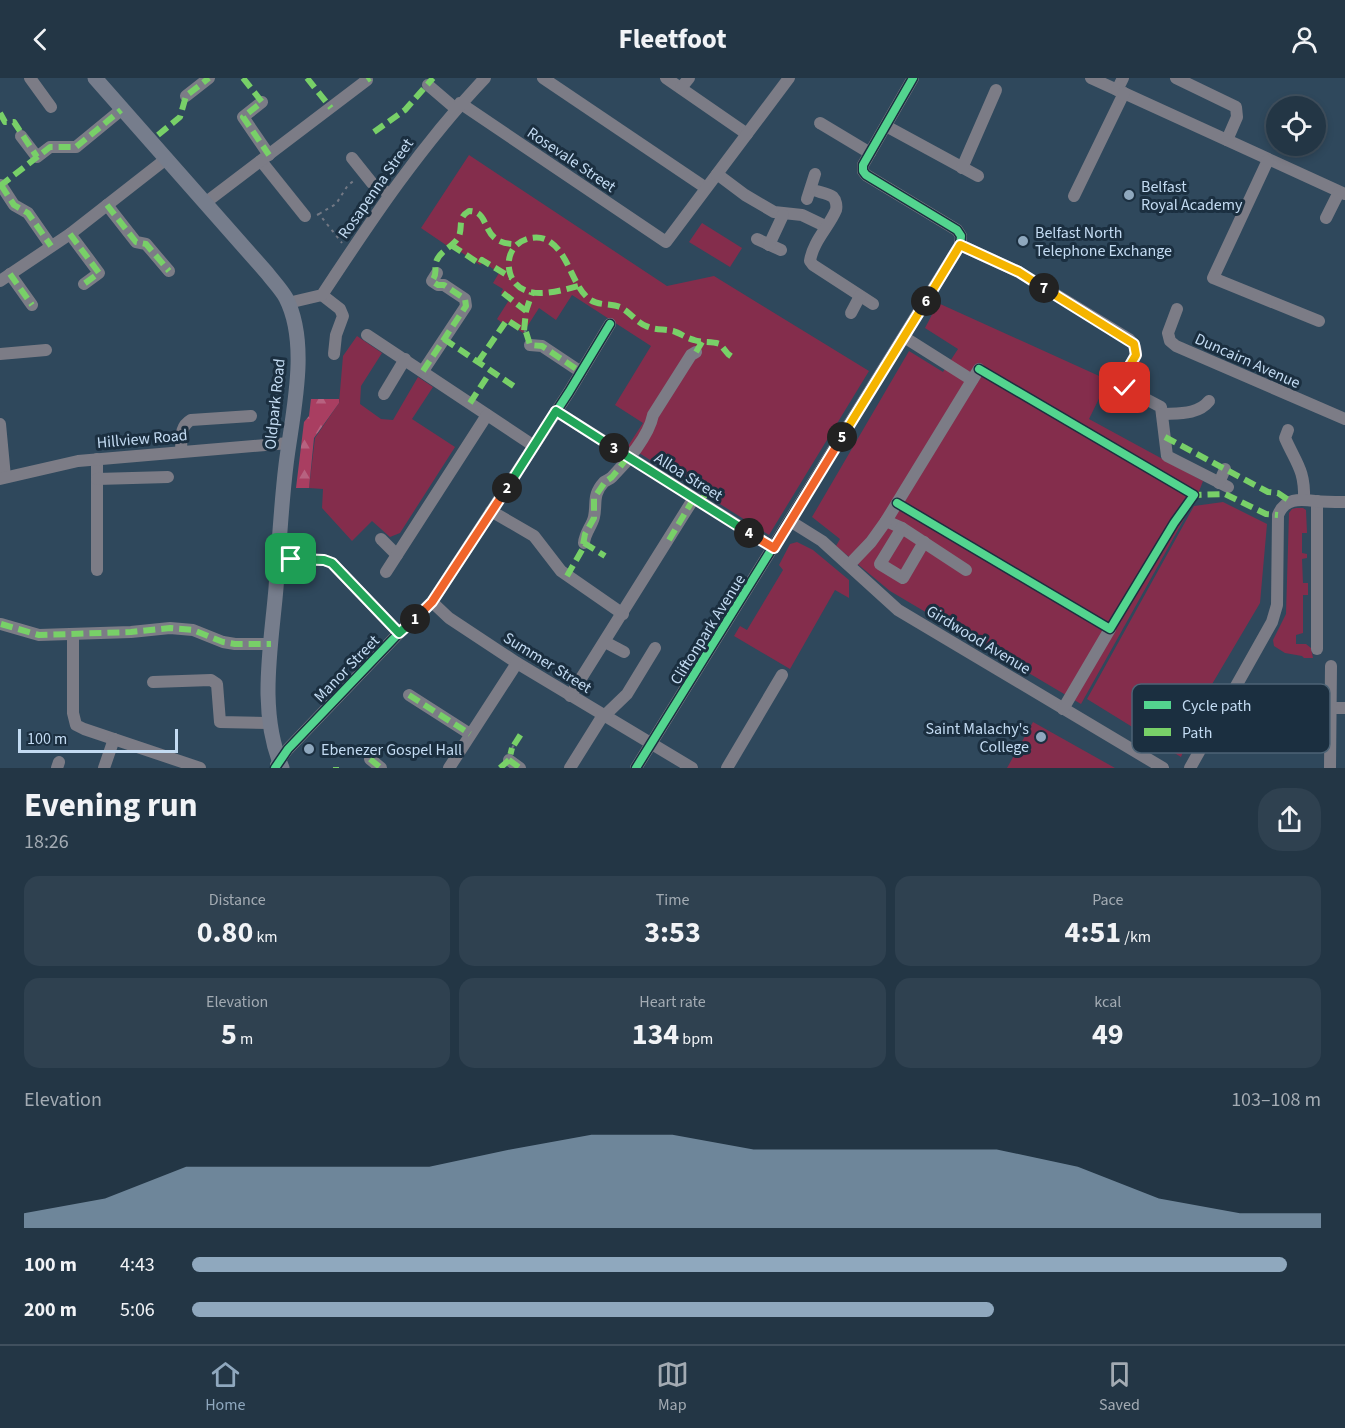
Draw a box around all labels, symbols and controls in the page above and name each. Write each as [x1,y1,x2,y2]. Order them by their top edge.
text: Fleetfoot [618,20,727,59]
icon: back [24,23,57,56]
icon: person [1288,23,1321,56]
map controls [1266,96,1326,156]
button: locate [1266,96,1326,156]
street label: Rosevale Street [523,122,621,198]
street label: Rosapenna Street [333,133,419,243]
place label: Belfast Royal Academy [1141,176,1243,216]
marker: Belfast Royal Academy [1122,188,1136,202]
place label: Belfast North Telephone Exchange [1035,222,1172,262]
marker: Belfast North Telephone Exchange [1016,234,1030,248]
pin: 7 [1029,273,1059,303]
text: 7 [1040,277,1048,299]
pin: 6 [911,286,941,316]
text: 6 [922,290,930,312]
street label: Duncairn Avenue [1191,328,1304,394]
street label: Oldpark Road [259,358,291,451]
pin [1099,362,1150,413]
icon: check [1108,371,1141,404]
pin: 5 [827,422,857,452]
street label: Hillview Road [96,424,188,454]
text: 5 [838,426,846,448]
pin: 3 [599,433,629,463]
text: 3 [610,437,618,459]
street label: Alloa Street [650,447,727,507]
pin: 2 [492,473,522,503]
text: 2 [503,477,511,499]
pin: 4 [734,518,764,548]
text: 4 [745,522,753,544]
pin [265,533,316,584]
icon: arrive [274,542,307,575]
street label: Cliftonpark Avenue [665,570,751,689]
street label: Girdwood Avenue [922,600,1035,680]
pin: 1 [400,604,430,634]
text: 1 [411,608,419,630]
street label: Summer Street [499,627,596,699]
street label: Manor Street [309,630,385,707]
legend [1132,684,1330,753]
text: Cycle path [1182,695,1251,717]
place label: Saint Malachy's College [925,718,1029,758]
text: Path [1182,722,1212,744]
scale bar [18,726,178,754]
text: 100 m [27,728,67,750]
marker: Saint Malachy's College [1034,730,1048,744]
place label: Ebenezer Gospel Hall [321,739,462,761]
marker: Ebenezer Gospel Hall [302,742,316,756]
text: Evening run [24,782,198,829]
button: share [1258,788,1321,851]
text: 18:26 [24,828,69,856]
text: Distance [209,889,266,911]
text: Time [656,889,689,911]
text: Pace [1092,889,1124,911]
text: 0.80 [197,911,253,954]
text: 3:53 [644,911,701,954]
text: 4:51 [1065,911,1121,954]
text: km [253,926,278,948]
text: /km [1121,926,1151,948]
text: Elevation [206,991,268,1013]
text: Heart rate [639,991,706,1013]
text: kcal [1094,991,1121,1013]
text: 5 [221,1013,237,1056]
text: 134 [632,1013,679,1056]
text: 49 [1092,1013,1124,1056]
text: m [237,1028,253,1050]
text: bpm [679,1028,713,1050]
text: Elevation [24,1086,102,1114]
text: 103–108 m [1231,1086,1321,1114]
text: 100 m [24,1251,77,1279]
text: 4:43 [120,1251,155,1279]
text: 200 m [24,1296,77,1324]
text: 5:06 [120,1296,155,1324]
tab: Home [205,1358,245,1416]
tab: Map [656,1358,689,1416]
tab: Saved [1099,1358,1140,1416]

